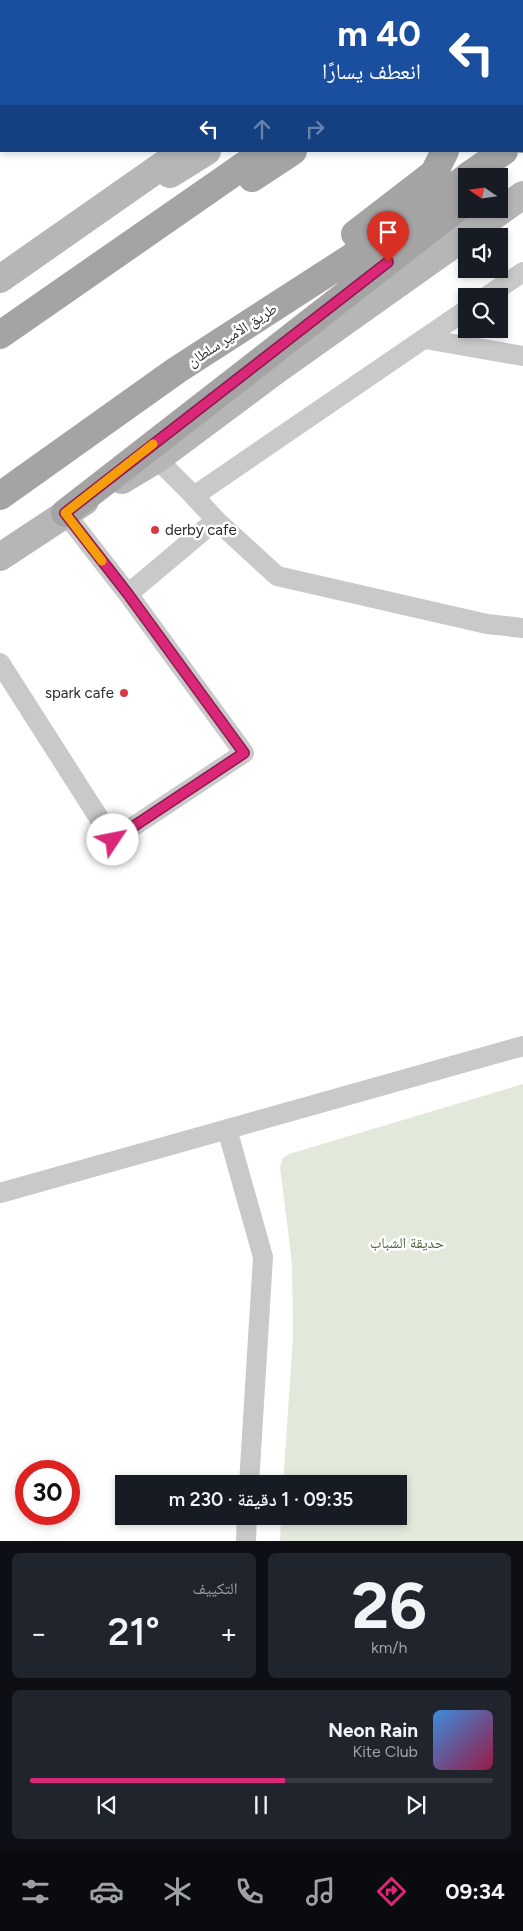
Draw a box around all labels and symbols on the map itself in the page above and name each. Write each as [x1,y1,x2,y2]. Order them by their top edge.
north arrow [458,168,508,218]
pin [367,211,409,262]
street label: طريق الأمير سلطان [184,299,281,372]
place label: derby cafe [165,521,237,539]
marker: derby cafe [149,524,161,536]
place label: spark cafe [45,684,114,702]
marker: spark cafe [118,687,130,699]
position arrow [86,813,138,865]
park label: حديقة الشباب [370,1234,445,1252]
speed limit sign: 30 [15,1460,80,1525]

